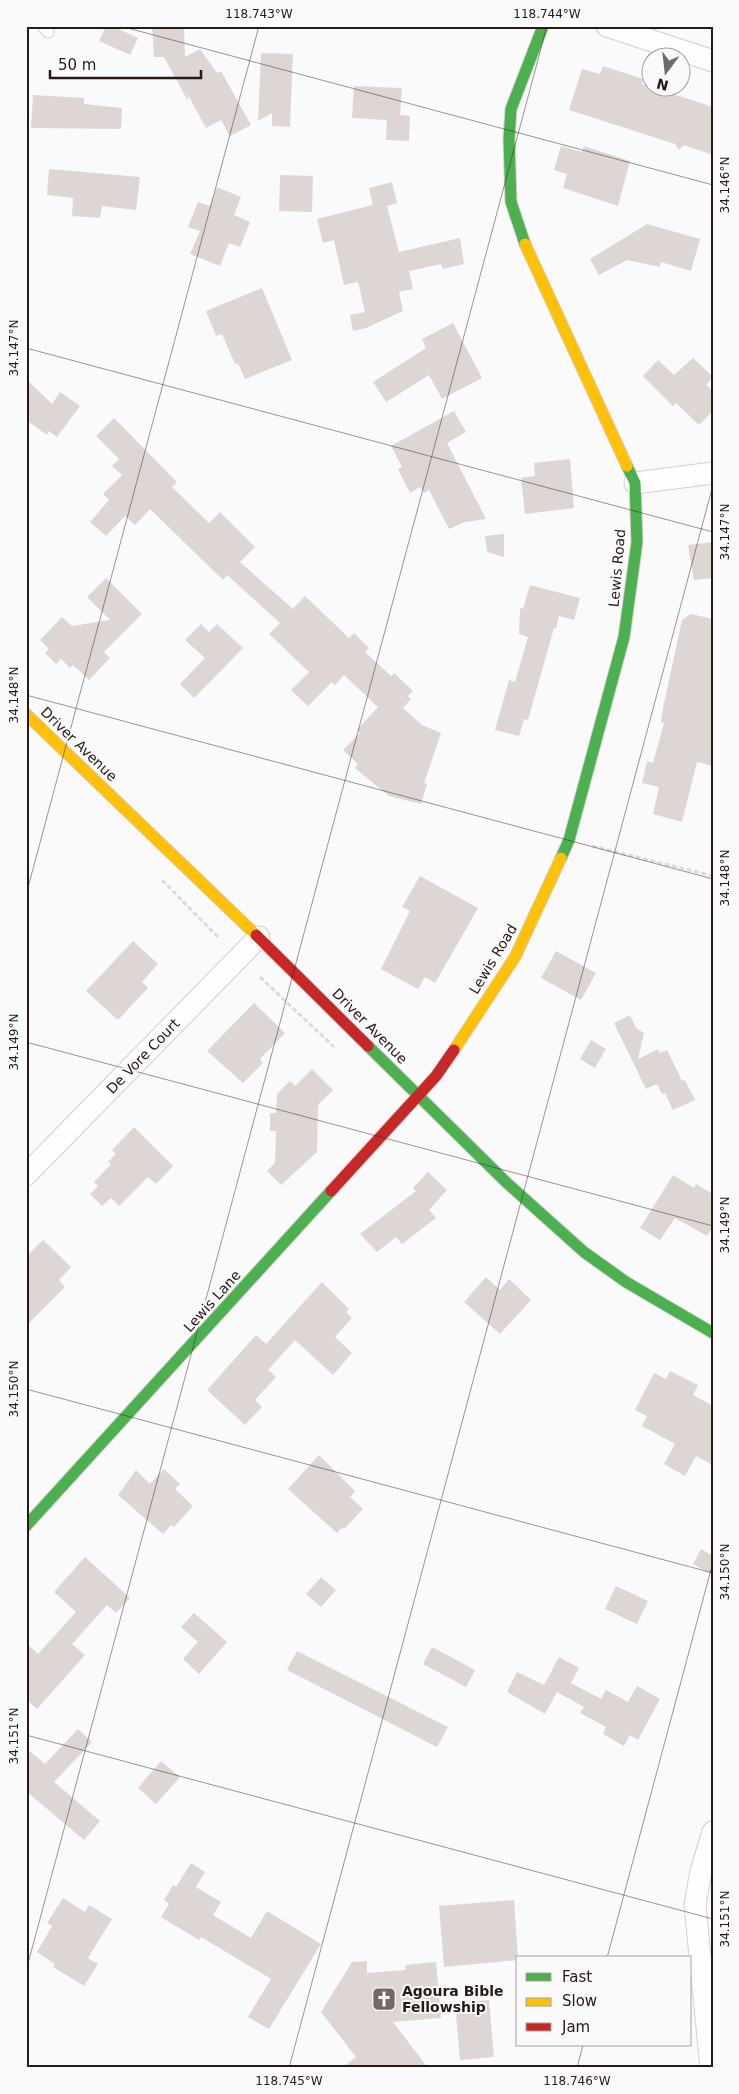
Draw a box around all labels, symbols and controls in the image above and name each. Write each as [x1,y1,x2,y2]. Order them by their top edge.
text: 118.743°W [225,7,293,21]
text: 118.744°W [513,7,581,21]
scale bar [50,48,201,80]
north arrow [642,48,692,98]
text: 50 m [58,56,96,74]
text: N [655,75,670,94]
text: 34.146°N [718,157,732,213]
text: 34.147°N [7,320,21,376]
text: 34.147°N [718,504,732,560]
street label: Lewis Road [606,528,628,608]
text: 34.148°N [7,667,21,723]
street label: Driver Avenue [38,704,120,784]
text: 34.148°N [718,850,732,906]
street label: Lewis Road [466,921,520,997]
street label: Driver Avenue [329,985,411,1067]
text: 34.149°N [7,1014,21,1070]
street label: De Vore Court [103,1015,183,1097]
text: 34.149°N [718,1197,732,1253]
street label: Lewis Lane [180,1267,244,1335]
text: 34.150°N [7,1361,21,1417]
text: 34.150°N [718,1544,732,1600]
text: 34.151°N [7,1708,21,1764]
text: 34.151°N [718,1891,732,1947]
legend [516,1956,692,2046]
text: Fast [562,1968,592,1986]
place label: Agoura Bible Fellowship [402,1983,503,2015]
church icon: Agoura Bible Fellowship [371,1986,397,2012]
text: Slow [562,1992,597,2010]
text: Jam [561,2018,590,2036]
text: 118.745°W [255,2074,323,2088]
text: 118.746°W [543,2074,611,2088]

